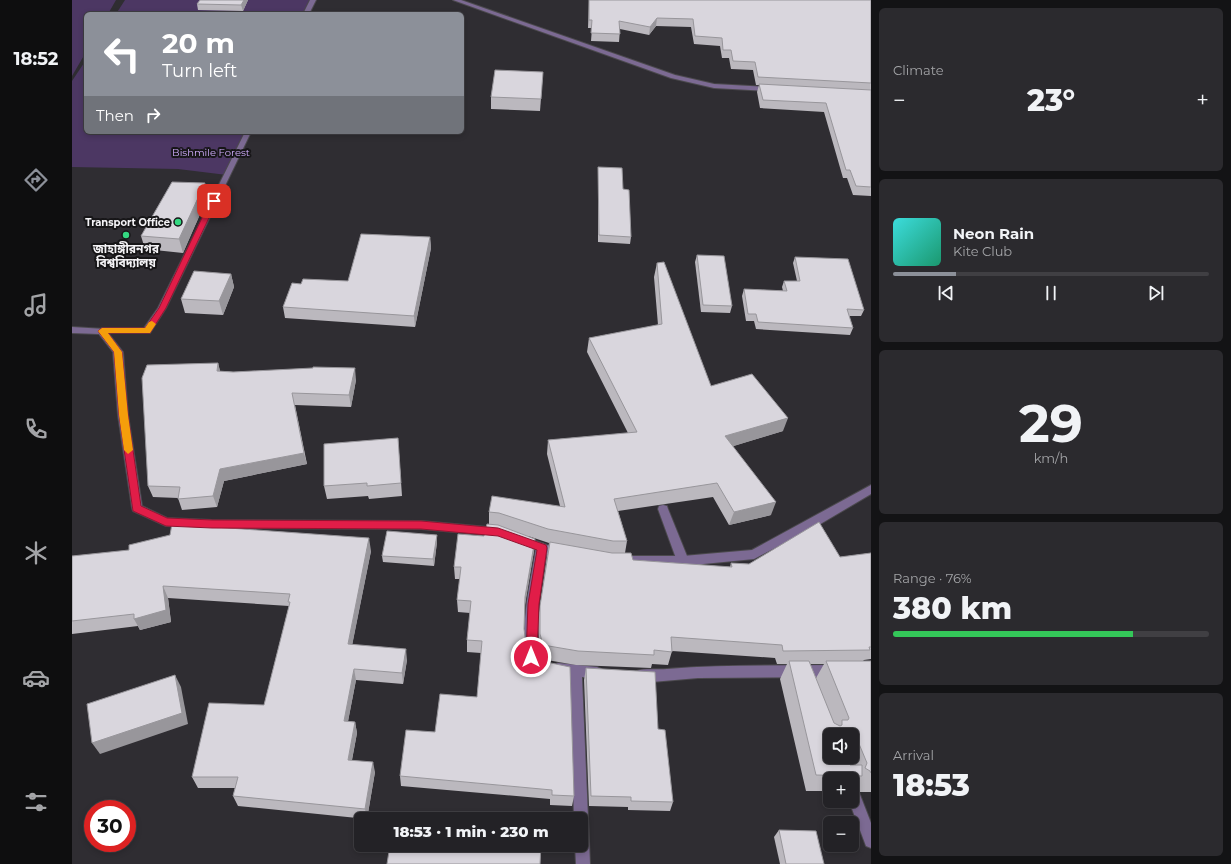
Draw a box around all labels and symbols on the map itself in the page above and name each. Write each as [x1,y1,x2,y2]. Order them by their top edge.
park label: Bishmile Forest [172,146,250,159]
pin [197,184,231,218]
place label: Transport Office [85,216,170,229]
marker: Transport Office [173,217,183,227]
marker: জাহাঙ্গীরনগর বিশ্ববিদ্যালয় [121,230,131,240]
place label: জাহাঙ্গীরনগর বিশ্ববিদ্যালয় [92,241,160,270]
position arrow [510,636,552,678]
speed limit sign: 30 [84,800,136,852]

